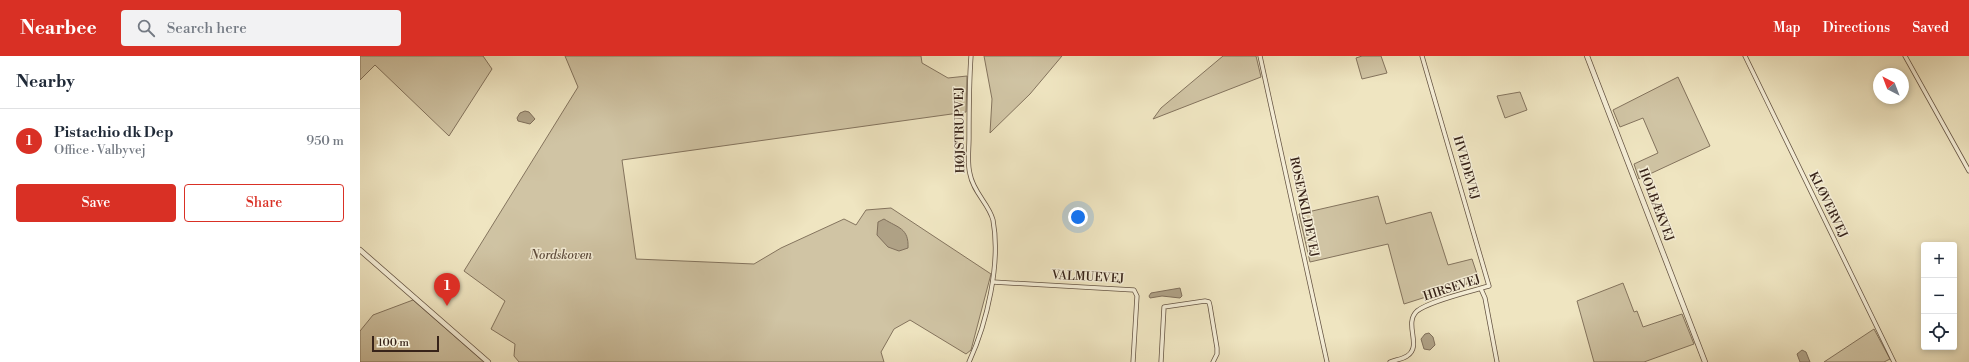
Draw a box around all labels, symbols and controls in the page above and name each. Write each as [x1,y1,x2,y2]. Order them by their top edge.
search box [121,10,401,46]
text: Nearbee [20,16,97,40]
icon: search [135,17,157,39]
text: Search here [167,19,247,38]
text: Map [1773,19,1801,37]
text: Directions [1823,19,1890,37]
text: Saved [1912,19,1949,37]
north arrow [1873,68,1909,104]
text: Nearby [16,71,75,93]
street label: HØJSTRUPVEJ [952,86,968,174]
text: Pistachio dk Dep [54,123,173,142]
text: 1 [26,133,32,149]
text: 950 m [306,133,344,149]
street label: HVEDEVEJ [1450,134,1482,202]
text: Office · Valbyvej [54,142,146,158]
street label: ROSENKILDEVEJ [1286,155,1322,259]
street label: HOLBÆKVEJ [1635,166,1677,244]
street label: KLØVERVEJ [1805,169,1851,241]
button: Save [16,184,176,222]
button: Share [184,184,344,222]
your location [1068,207,1088,227]
map controls [1921,242,1957,350]
button: + [1921,242,1957,278]
park label: Nordskoven [529,248,592,263]
street label: VALMUEVEJ [1050,268,1125,286]
street label: HIRSEVEJ [1421,272,1483,304]
pin: 1 [434,273,460,306]
button: − [1921,278,1957,314]
button: locate [1921,314,1957,350]
scale bar [372,334,439,353]
text: 100 m [378,336,409,350]

